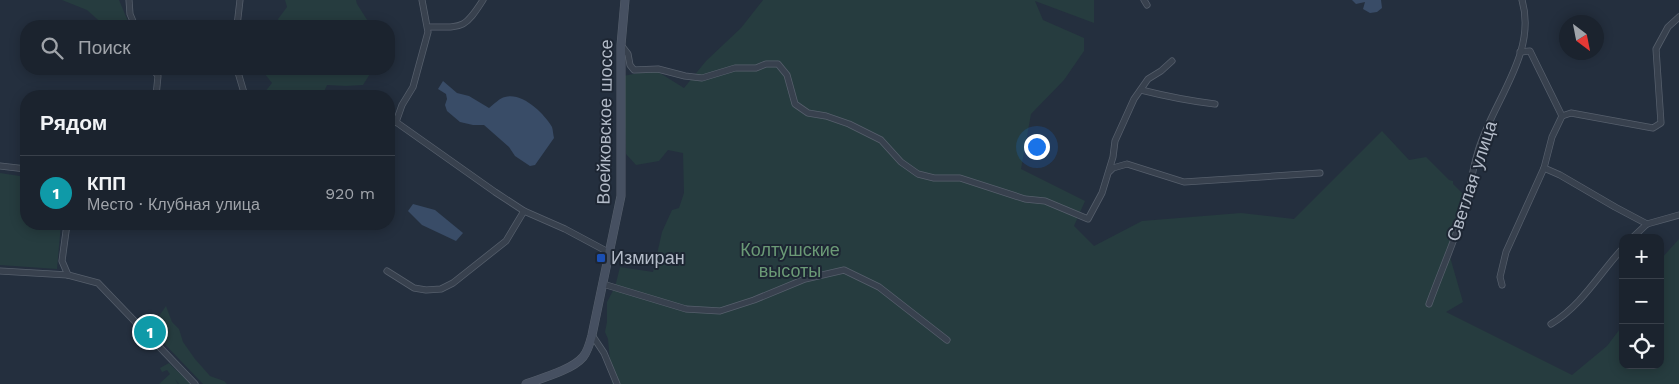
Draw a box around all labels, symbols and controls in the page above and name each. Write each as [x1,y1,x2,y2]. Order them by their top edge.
north arrow [1559,15,1604,60]
search box [20,20,395,75]
icon: search [38,34,66,62]
text: Поиск [78,36,131,59]
street label: Воейковское шоссе [593,39,616,205]
text: Рядом [40,110,107,135]
street label: Светлая улица [1442,117,1501,244]
your location [1024,134,1050,160]
text: КПП [87,172,126,195]
text: 1 [53,184,59,203]
text: 920 m [325,184,375,203]
text: Место · Клубная улица [87,195,260,214]
map controls [1619,234,1664,369]
button: + [1619,234,1664,279]
park label: Колтушские высоты [740,239,840,281]
place label: Измиран [611,247,685,268]
marker: Измиран [595,252,607,264]
button: − [1619,279,1664,324]
pin: 1 [134,313,166,351]
button: locate [1619,324,1664,369]

